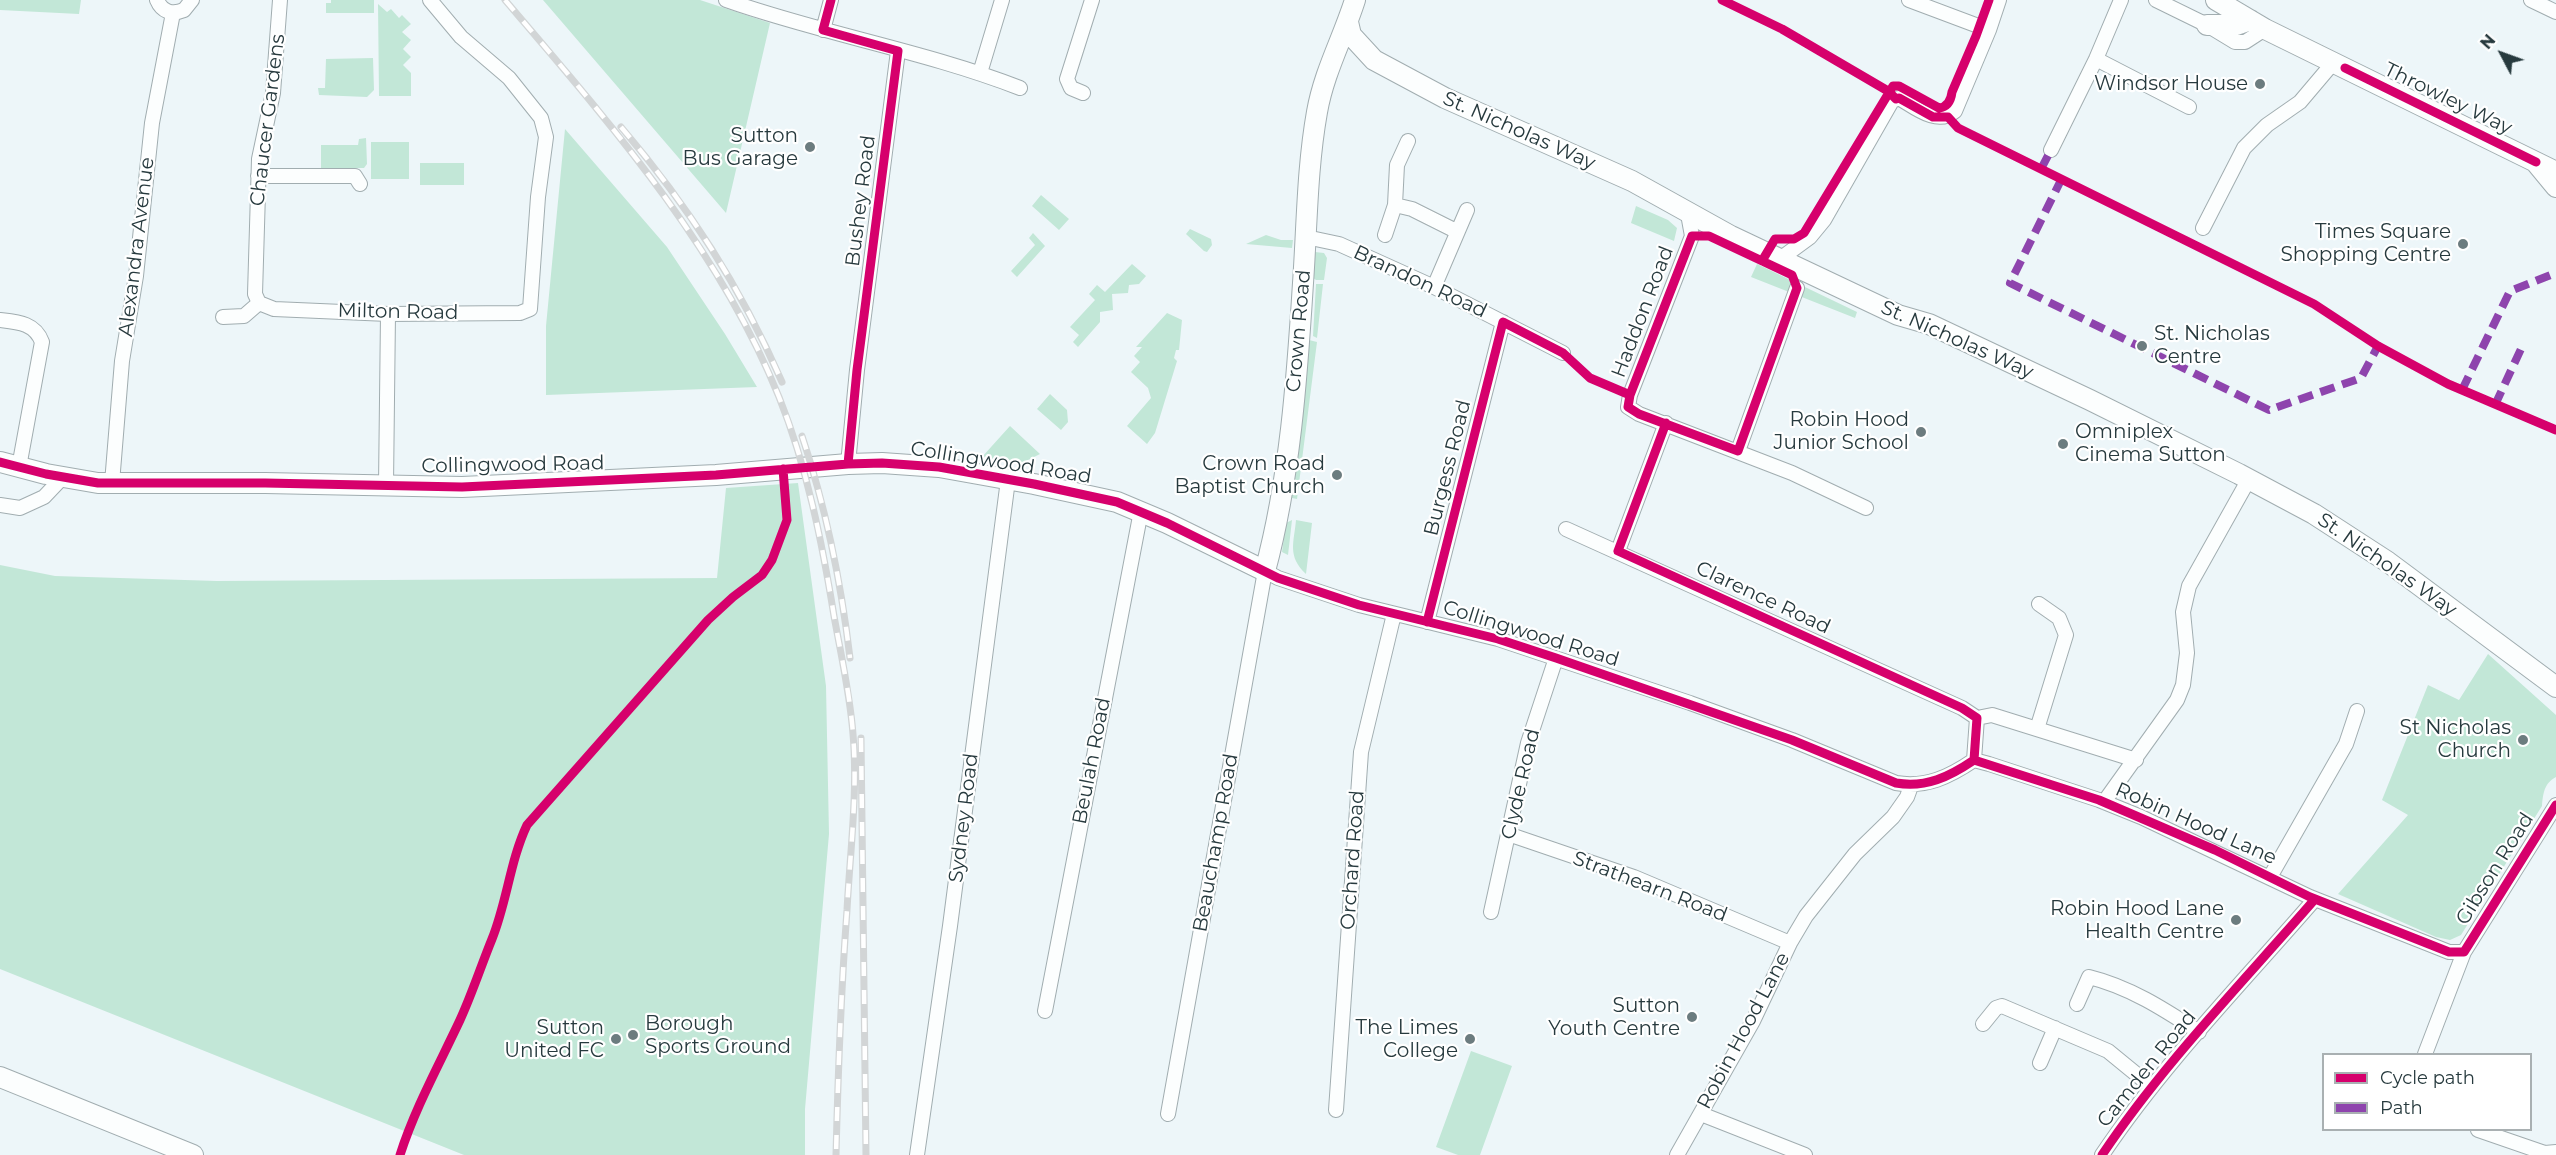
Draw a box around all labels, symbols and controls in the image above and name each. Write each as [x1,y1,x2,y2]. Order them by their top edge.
north arrow [2472,24,2532,84]
text: N [2477,31,2499,53]
street label: Chaucer Gardens [246,33,290,207]
street label: Throwley Way [2380,58,2516,140]
place label: Windsor House [2094,72,2248,96]
marker: Windsor House [2253,77,2267,91]
street label: St. Nicholas Way [1439,87,1599,175]
place label: Sutton Bus Garage [682,124,798,171]
street label: Bushey Road [841,134,881,268]
marker: Sutton Bus Garage [803,140,817,154]
street label: Alexandra Avenue [114,156,160,338]
place label: Times Square Shopping Centre [2280,220,2451,267]
marker: Times Square Shopping Centre [2456,237,2470,251]
street label: Brandon Road [1349,241,1491,323]
street label: Haddon Road [1607,243,1679,381]
street label: Crown Road [1282,269,1316,393]
street label: St. Nicholas Way [1877,296,2037,384]
street label: Milton Road [337,299,459,325]
place label: St. Nicholas Centre [2154,322,2270,369]
marker: St. Nicholas Centre [2135,339,2149,353]
street label: Burgess Road [1420,398,1476,538]
place label: Robin Hood Junior School [1773,408,1909,455]
place label: Omniplex Cinema Sutton [2075,420,2226,467]
marker: Robin Hood Junior School [1914,425,1928,439]
street label: Collingwood Road [909,437,1093,489]
marker: Omniplex Cinema Sutton [2056,437,2070,451]
street label: Collingwood Road [421,451,605,479]
place label: Crown Road Baptist Church [1174,452,1325,499]
marker: Crown Road Baptist Church [1330,468,1344,482]
street label: St. Nicholas Way [2313,508,2461,622]
street label: Clarence Road [1692,556,1834,640]
street label: Collingwood Road [1440,596,1622,672]
street label: Beulah Road [1068,695,1116,827]
place label: St Nicholas Church [2400,716,2511,763]
street label: Clyde Road [1497,726,1545,842]
marker: St Nicholas Church [2516,733,2530,747]
street label: Sydney Road [944,752,984,884]
street label: Beauchamp Road [1188,752,1244,934]
street label: Robin Hood Lane [2112,778,2280,870]
street label: Orchard Road [1336,789,1370,931]
street label: Gibson Road [2451,808,2539,930]
street label: Strathearn Road [1569,846,1731,928]
place label: Robin Hood Lane Health Centre [2050,897,2224,944]
marker: Robin Hood Lane Health Centre [2229,913,2243,927]
street label: Robin Hood Lane [1693,949,1795,1113]
place label: Sutton Youth Centre [1548,994,1680,1041]
street label: Camden Road [2092,1006,2202,1132]
marker: Sutton Youth Centre [1685,1010,1699,1024]
place label: Borough Sports Ground [645,1012,791,1059]
place label: Sutton United FC [504,1016,604,1063]
place label: The Limes College [1355,1016,1458,1063]
marker: Borough Sports Ground [626,1028,640,1042]
marker: Sutton United FC [609,1032,623,1046]
marker: The Limes College [1463,1032,1477,1046]
legend [2322,1053,2532,1131]
text: Cycle path [2380,1067,2475,1089]
text: Path [2380,1097,2423,1119]

